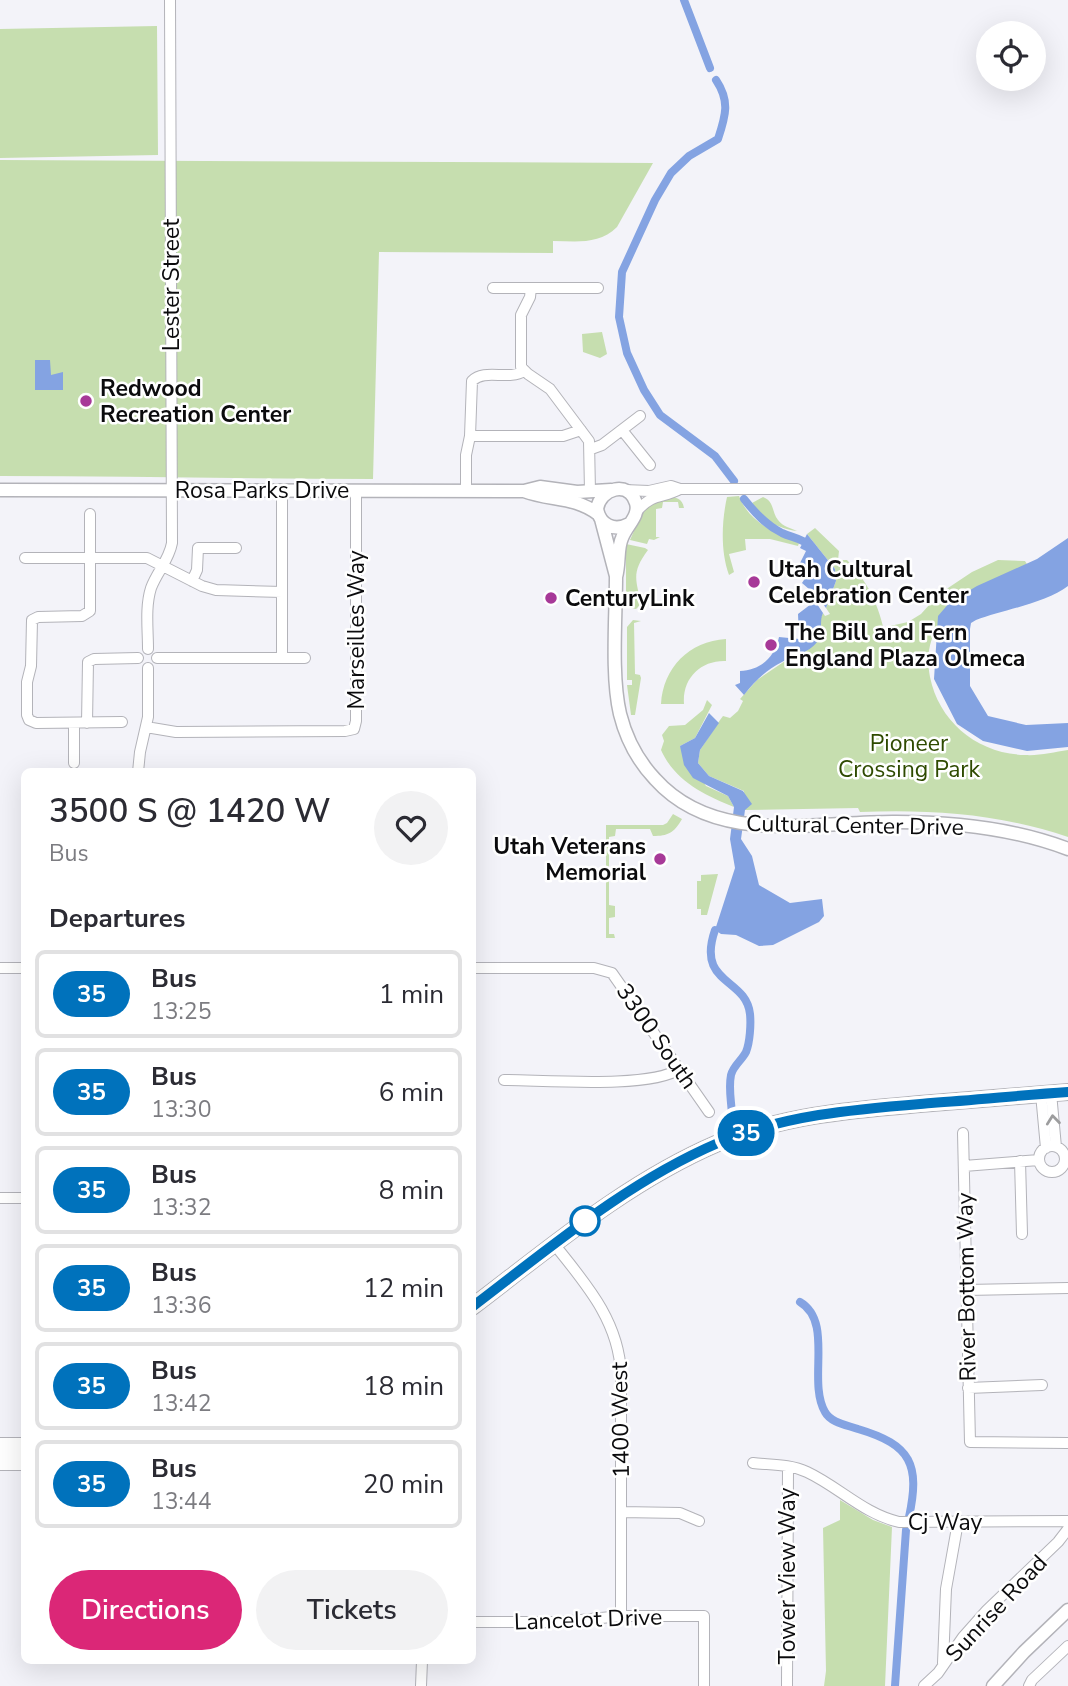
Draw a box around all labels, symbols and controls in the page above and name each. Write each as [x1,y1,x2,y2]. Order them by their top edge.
map controls [976,21,1046,91]
button: locate [976,21,1046,91]
street label: Lester Street [156,218,187,351]
place label: Redwood Recreation Center [100,373,291,430]
marker: Redwood Recreation Center [78,393,94,409]
street label: Rosa Parks Drive [175,475,349,506]
street label: Marseilles Way [341,550,372,710]
place label: Utah Cultural Celebration Center [768,554,969,611]
marker: Utah Cultural Celebration Center [746,574,762,590]
place label: CenturyLink [565,583,695,614]
marker: CenturyLink [543,590,559,606]
place label: The Bill and Fern England Plaza Olmeca [785,617,1025,674]
marker: The Bill and Fern England Plaza Olmeca [763,637,779,653]
park label: Pioneer Crossing Park [838,728,981,785]
text: 3500 S @ 1420 W [49,789,330,834]
button: heart [374,791,448,865]
street label: Cultural Center Drive [746,808,964,843]
place label: Utah Veterans Memorial [493,831,647,888]
text: Bus [49,838,89,869]
marker: Utah Veterans Memorial [652,851,668,867]
text: Departures [49,901,185,936]
text: Bus [151,961,197,996]
text: 1 min [379,977,444,1012]
street label: 3300 South [609,977,704,1095]
text: 35 [77,978,106,1010]
text: 13:25 [151,996,211,1027]
text: Bus [151,1059,197,1094]
text: 6 min [379,1075,444,1110]
text: 35 [77,1076,106,1108]
text: 13:30 [151,1094,211,1125]
line badge: 35 [714,1110,778,1156]
one-way arrow [1046,1114,1061,1126]
text: 35 [732,1117,760,1149]
text: Bus [151,1157,197,1192]
text: 8 min [379,1173,444,1208]
text: 35 [77,1174,106,1206]
text: 13:32 [151,1192,211,1223]
street label: River Bottom Way [949,1192,984,1382]
unlabelled marker [570,1206,600,1236]
text: Bus [151,1255,197,1290]
text: 12 min [363,1271,444,1306]
text: 35 [77,1272,106,1304]
text: 13:36 [151,1290,211,1321]
text: Bus [151,1353,197,1388]
street label: 1400 West [604,1361,637,1478]
text: 18 min [363,1369,444,1404]
text: 35 [77,1370,106,1402]
text: 13:42 [151,1388,211,1419]
text: Bus [151,1451,197,1486]
text: 20 min [363,1467,444,1502]
text: 35 [77,1468,106,1500]
text: 13:44 [151,1486,211,1517]
street label: Tower View Way [772,1487,803,1664]
street label: Cj Way [908,1507,983,1538]
street label: Sunrise Road [939,1548,1054,1669]
button: Directions [49,1570,242,1650]
button: Tickets [256,1570,448,1650]
street label: Lancelot Drive [513,1601,663,1638]

